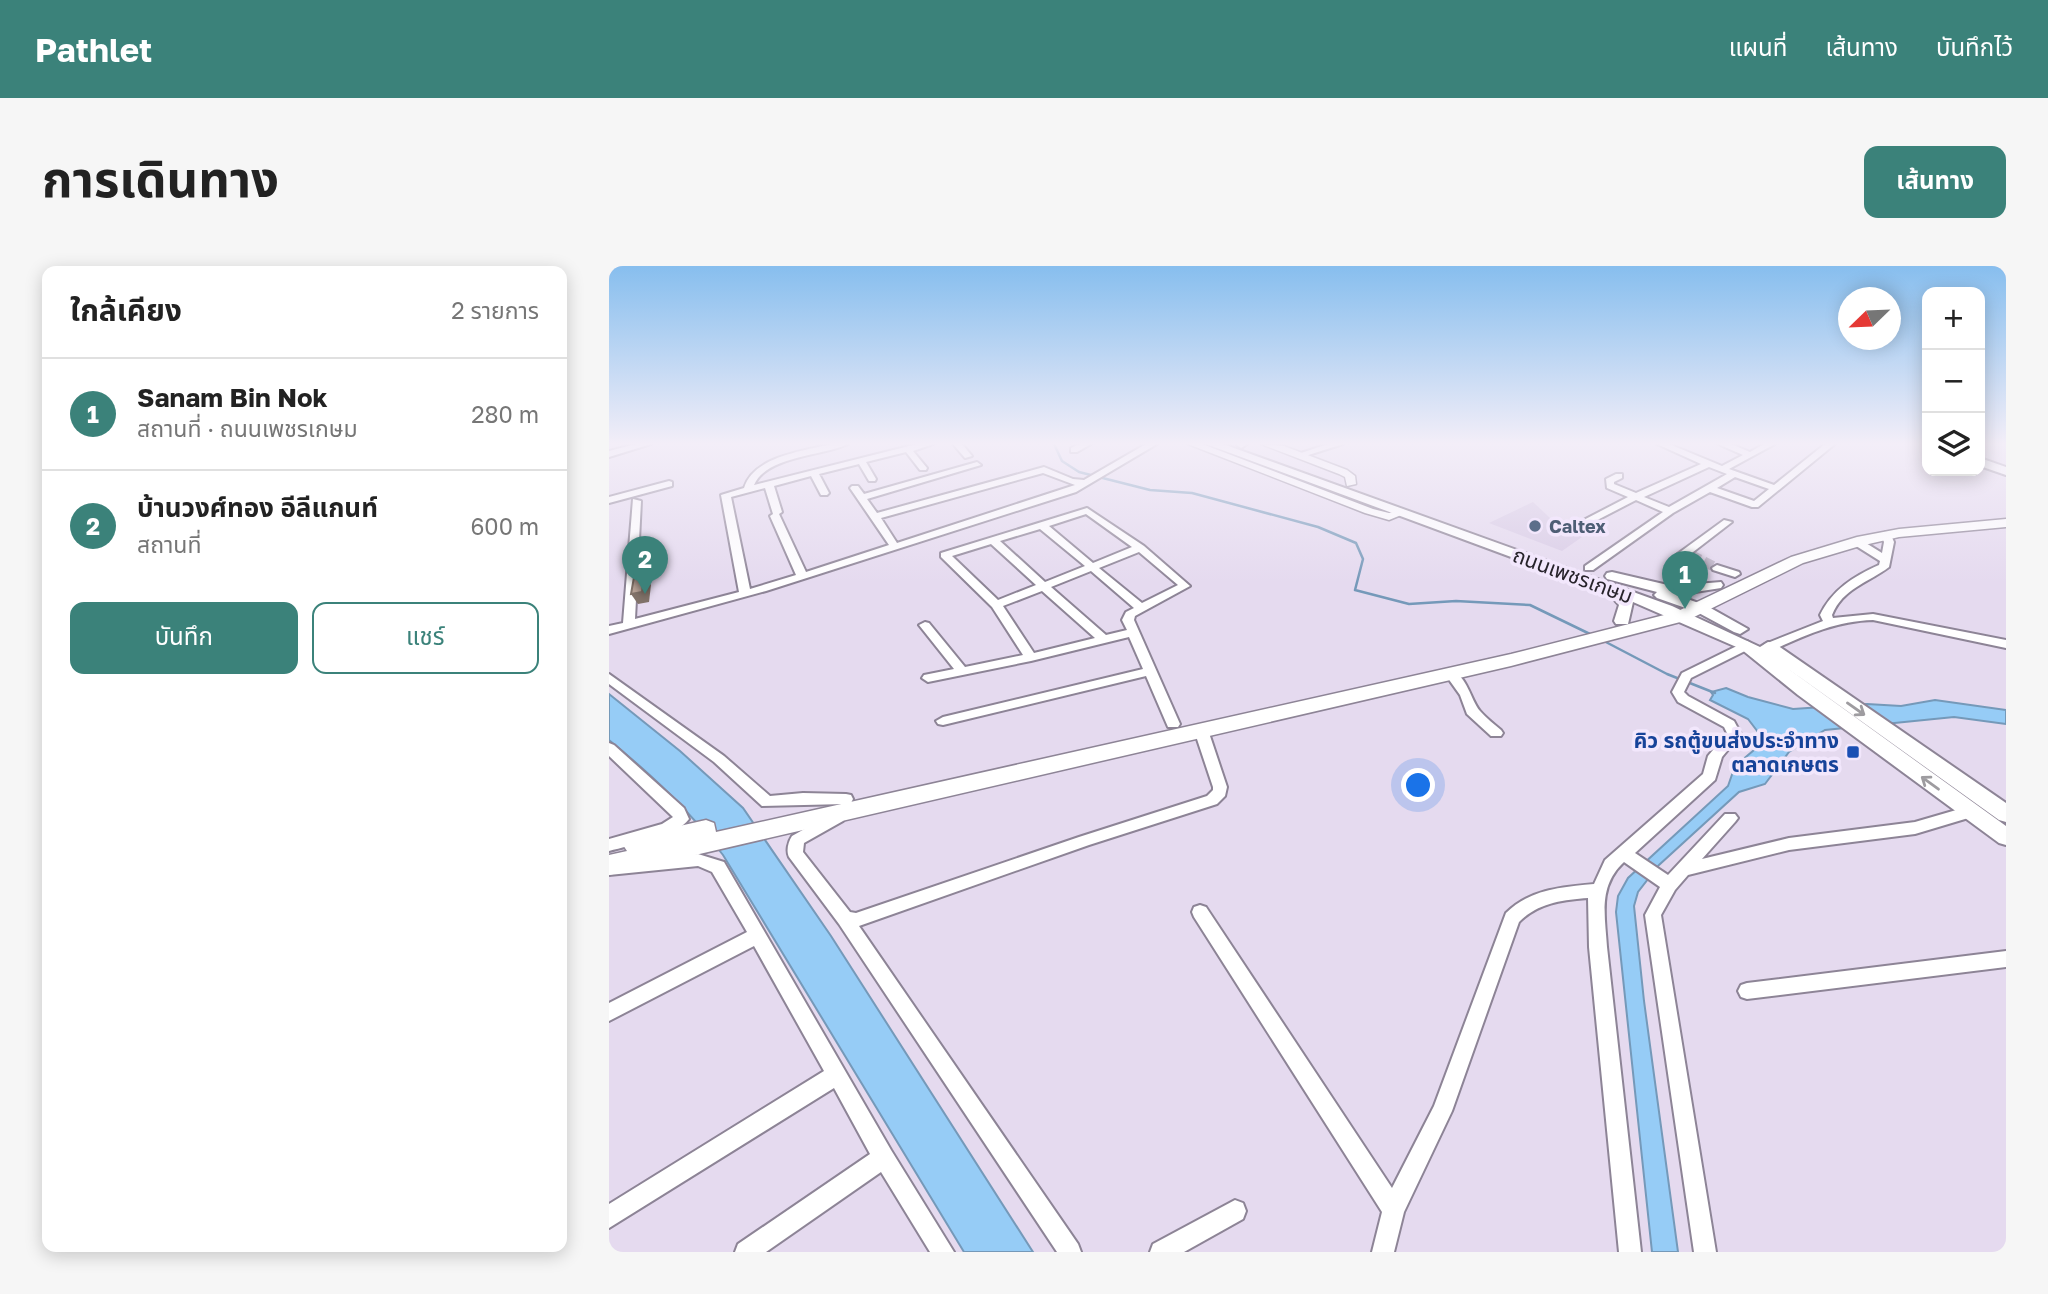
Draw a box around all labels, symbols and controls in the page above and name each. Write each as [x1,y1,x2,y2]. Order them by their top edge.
text: Pathlet [35,30,152,69]
text: แผนที่ [1729,32,1787,61]
text: เส้นทาง [1825,32,1898,61]
text: บันทึกไว้ [1936,32,2013,61]
button: เส้นทาง [1864,146,2006,218]
text: การเดินทาง [42,149,279,208]
north arrow [1838,287,1901,350]
map controls [1922,287,1985,476]
button: + [1922,287,1985,350]
text: ใกล้เคียง [70,292,182,328]
text: 2 รายการ [451,296,539,324]
button: − [1922,350,1985,413]
text: Sanam Bin Nok [137,382,328,413]
text: 1 [87,400,99,428]
text: 280 m [471,400,539,428]
button: layers [1922,413,1985,476]
text: สถานที่ · ถนนเพชรเกษม [137,414,358,442]
text: บ้านวงศ์ทอง อีลีแกนท์ [137,492,378,523]
text: 2 [86,512,100,540]
text: 600 m [470,512,539,540]
place label: Caltex [1549,515,1606,537]
marker: Caltex [1527,518,1543,534]
text: สถานที่ [137,530,201,558]
pin: 2 [622,536,668,594]
street label: ถนนเพชรเกษม [1509,541,1637,609]
pin: 1 [1662,551,1708,609]
button: บันทึก [70,602,298,674]
button: แชร์ [312,602,539,674]
one-way arrow [1846,702,1865,716]
place label: คิว รถตู้ขนส่งประจำทาง ตลาดเกษตร [1634,727,1839,777]
marker: คิว รถตู้ขนส่งประจำทาง ตลาดเกษตร [1845,744,1861,760]
your location [1401,768,1435,802]
one-way arrow [1921,776,1940,791]

